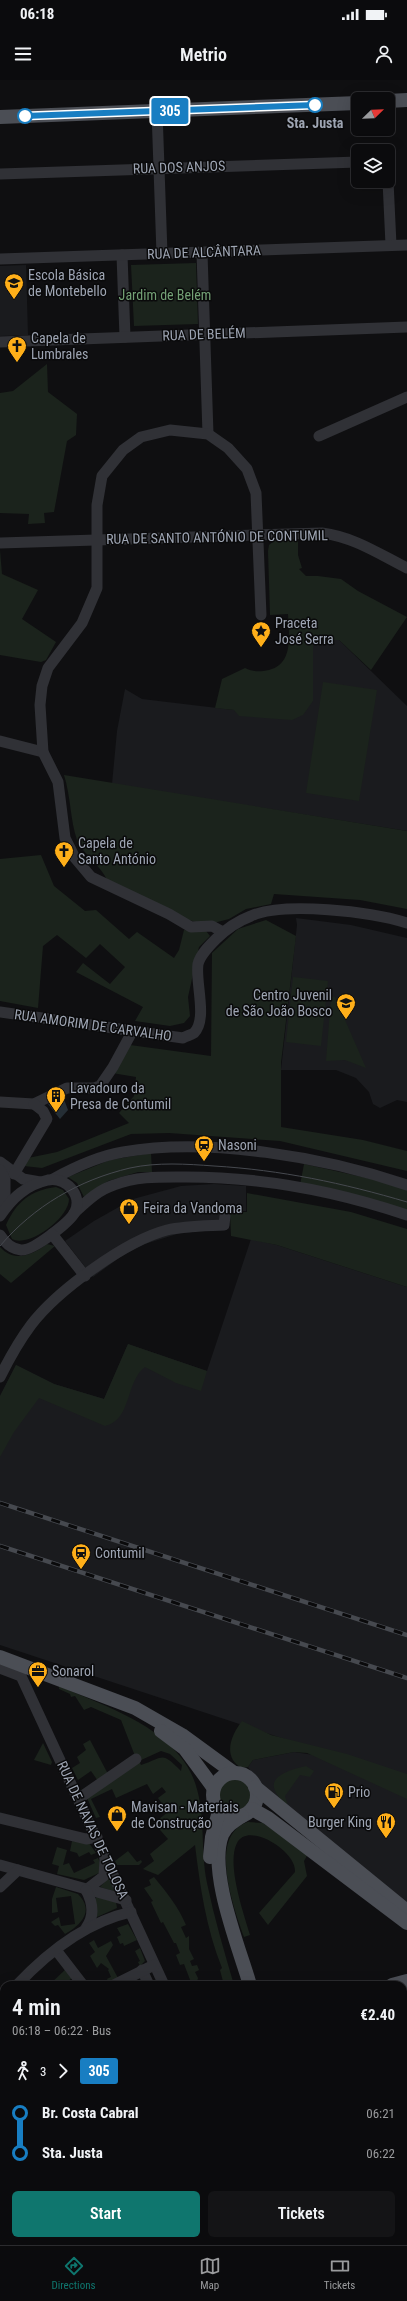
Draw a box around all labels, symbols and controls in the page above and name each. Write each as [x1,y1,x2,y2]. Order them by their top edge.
text: 06:18 [20,5,54,23]
icon: menu [12,43,34,65]
icon: person [373,43,395,65]
text: Metrio [180,44,227,65]
north arrow [351,92,395,136]
map controls [351,92,395,188]
marker: Sta. Justa [307,97,323,113]
line badge: 305 [147,98,193,124]
text: 305 [159,103,181,119]
unlabelled marker [17,108,33,124]
place label: Sta. Justa [287,115,344,131]
button: layers [351,144,395,188]
street label: RUA DOS ANJOS [132,157,226,177]
street label: RUA DE ALCÂNTARA [147,241,261,262]
place label: Escola Básica de Montebello [28,267,107,299]
school or university icon: Escola Básica de Montebello [3,272,25,300]
park label: Jardim de Belém [119,287,211,303]
street label: RUA DE BELÉM [162,324,246,343]
place label: Capela de Lumbrales [31,330,88,362]
church icon: Capela de Lumbrales [6,335,28,363]
street label: RUA DE SANTO ANTÓNIO DE CONTUMIL [106,526,328,547]
place label: Praceta José Serra [275,615,334,647]
place icon: Praceta José Serra [250,620,272,648]
place label: Capela de Santo António [78,835,156,867]
church icon: Capela de Santo António [53,840,75,868]
place label: Centro Juvenil de São João Bosco [226,987,332,1019]
school or university icon: Centro Juvenil de São João Bosco [335,992,357,1020]
street label: RUA AMORIM DE CARVALHO [13,1006,173,1044]
place label: Lavadouro da Presa de Contumil [70,1080,171,1112]
building icon: Lavadouro da Presa de Contumil [45,1085,67,1113]
station icon: Nasoni [193,1134,215,1162]
place label: Nasoni [218,1137,257,1153]
shop icon: Feira da Vandoma [118,1197,140,1225]
place label: Feira da Vandoma [143,1200,242,1216]
station icon: Contumil [70,1542,92,1570]
place label: Contumil [95,1545,145,1561]
office icon: Sonarol [27,1660,49,1688]
place label: Sonarol [52,1663,94,1679]
street label: RUA DE NAVAS DE TOLOSA [54,1759,132,1901]
fuel station icon: Prio [323,1781,345,1809]
place label: Prio [348,1784,370,1800]
place label: Mavisan - Materiais de Construção [131,1799,239,1831]
shop icon: Mavisan - Materiais de Construção [106,1804,128,1832]
restaurant icon: Burger King [375,1811,397,1839]
place label: Burger King [308,1814,372,1830]
text: 4 min [12,1995,61,2020]
text: €2.40 [360,2006,395,2024]
text: 06:18 – 06:22 · Bus [12,2023,111,2038]
icon: walk [12,2060,34,2082]
icon: forward [52,2060,74,2082]
text: 305 [88,2063,110,2079]
text: 3 [40,2064,46,2079]
text: Br. Costa Cabral [42,2104,139,2122]
text: 06:21 [366,2106,395,2121]
text: Sta. Justa [42,2144,103,2162]
text: 06:22 [366,2146,395,2161]
button: Start [12,2191,200,2237]
button: Tickets [208,2191,395,2237]
tab: Directions [52,2255,96,2292]
tab: Map [199,2255,221,2292]
tab: Tickets [324,2255,355,2292]

